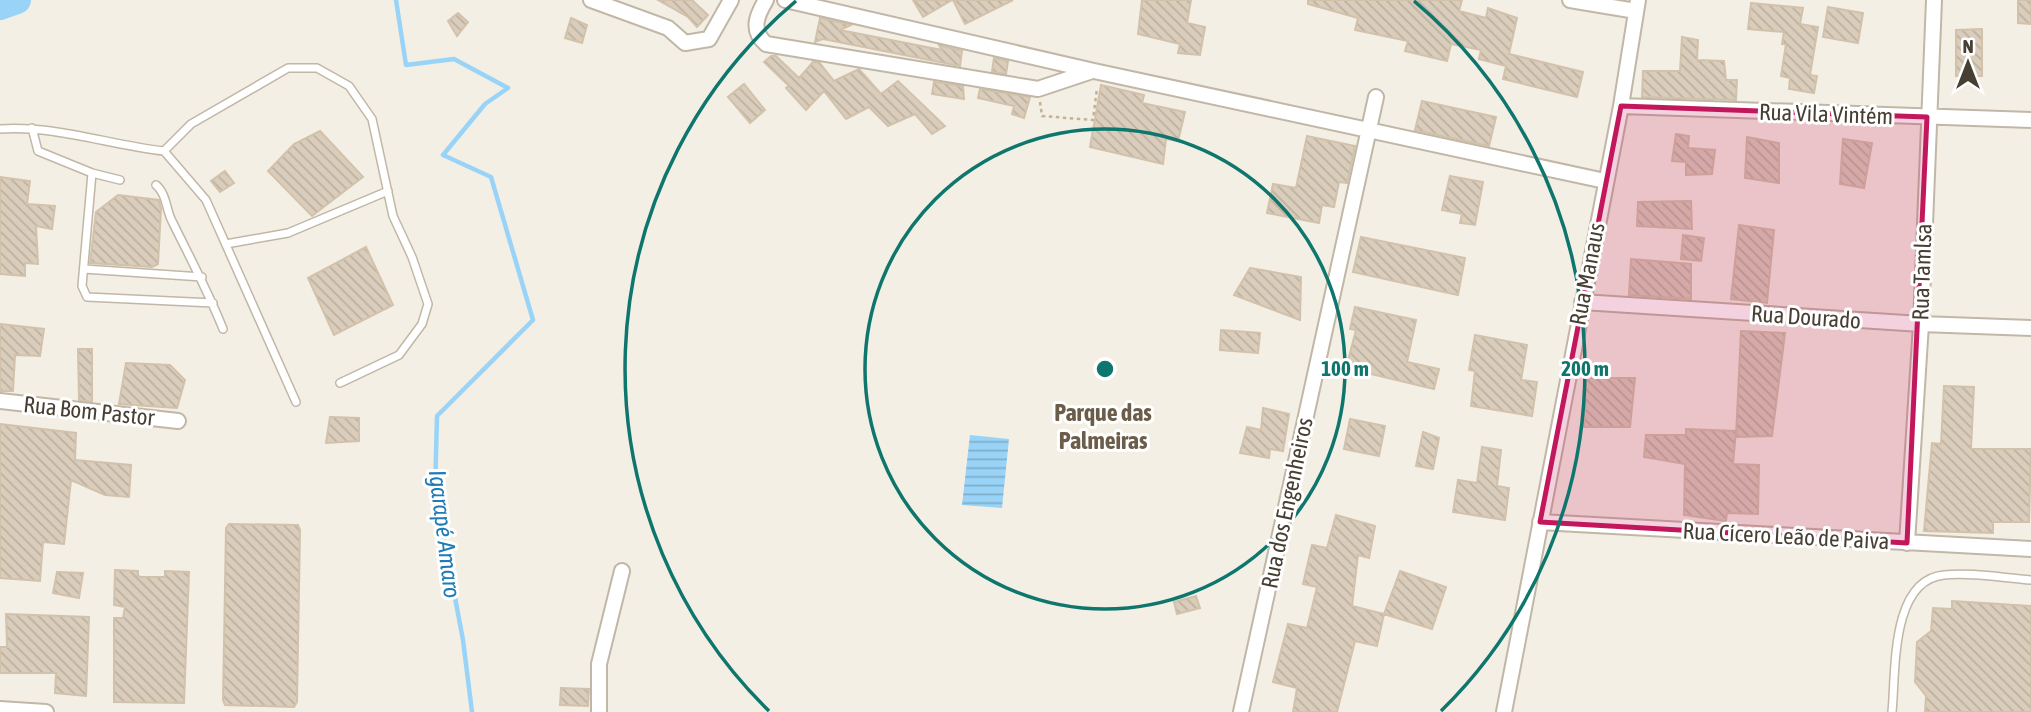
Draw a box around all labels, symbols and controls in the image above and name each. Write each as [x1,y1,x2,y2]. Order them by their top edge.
north arrow [1933,28,2003,98]
text: N [1962,35,1974,57]
street label: Rua Vila Vintém [1759,99,1893,129]
street label: Rua Manaus [1564,221,1610,327]
street label: Rua Tamlsa [1907,223,1937,321]
street label: Rua Dourado [1750,300,1862,334]
text: 100 m [1321,356,1369,380]
text: 200 m [1561,356,1609,380]
centre of rings [1093,357,1117,381]
street label: Rua Bom Pastor [22,391,157,431]
district label: Parque das Palmeiras [1054,399,1152,454]
street label: Rua dos Engenheiros [1256,415,1318,591]
water label: Igarapé Amaro [424,468,466,600]
street label: Rua Cícero Leão de Paiva [1682,518,1890,554]

